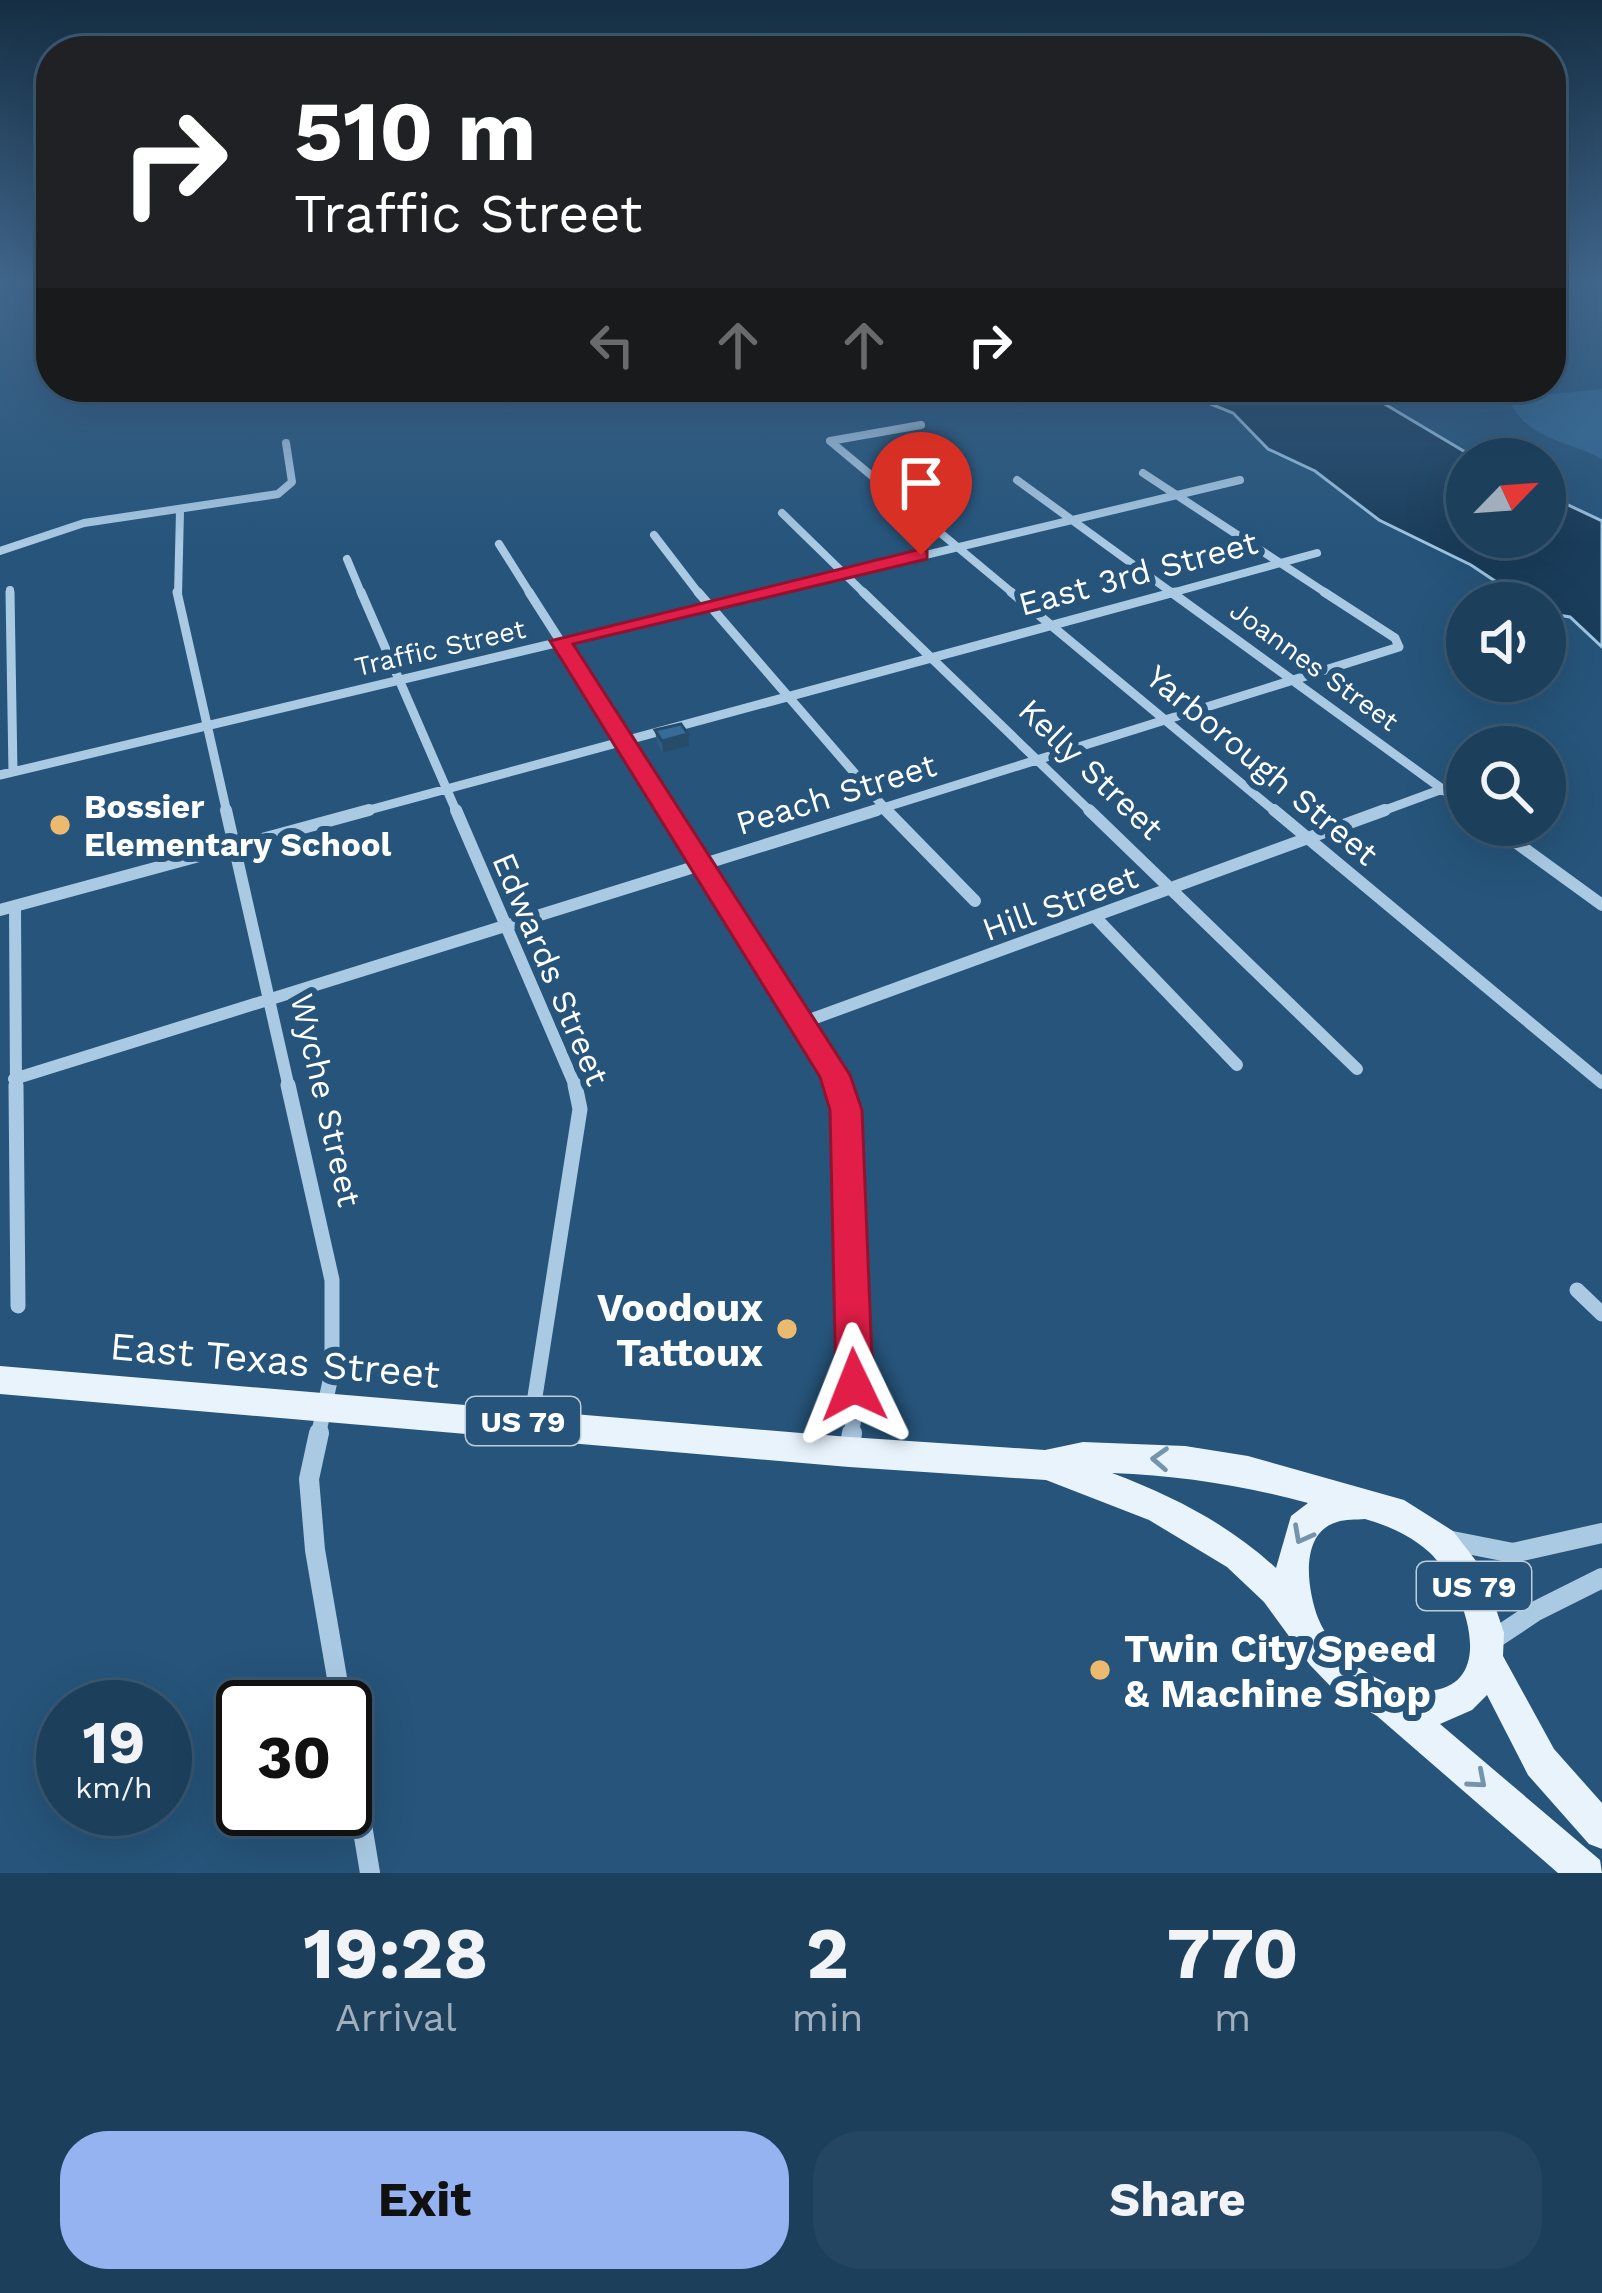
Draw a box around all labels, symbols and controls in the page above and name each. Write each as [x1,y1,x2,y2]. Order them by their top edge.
text: 510 m [294,82,536,180]
icon: right [96,84,252,240]
text: Traffic Street [294,182,642,245]
icon: left [579,312,645,378]
icon: ahead [705,312,771,378]
icon: ahead [831,312,897,378]
icon: right [957,312,1023,378]
pin [870,432,972,555]
north arrow [1446,438,1566,558]
map controls [1446,438,1566,846]
icon: arrive [888,450,954,516]
street label: East 3rd Street [1014,522,1262,624]
button: sound [1446,582,1566,702]
street label: Joannes Street [1224,594,1404,738]
street label: Traffic Street [352,613,528,683]
street label: Yarborough Street [1138,657,1386,873]
street label: Kelly Street [1011,691,1171,848]
button: search [1446,726,1566,846]
street label: Peach Street [731,745,941,843]
place label: Bossier Elementary School [84,787,392,864]
marker: Bossier Elementary School [47,812,73,838]
street label: Edwards Street [484,847,618,1091]
street label: Hill Street [977,857,1143,949]
street label: Wyche Street [283,990,369,1210]
place label: Voodoux Tattoux [597,1285,763,1375]
marker: Voodoux Tattoux [774,1316,800,1342]
position arrow [791,1322,917,1448]
street label: East Texas Street [108,1323,442,1397]
road number: US 79 [466,1397,580,1445]
one-way arrow [1150,1447,1169,1473]
one-way arrow [1293,1522,1316,1544]
road number: US 79 [1417,1562,1531,1610]
place label: Twin City Speed & Machine Shop [1124,1626,1437,1716]
marker: Twin City Speed & Machine Shop [1087,1657,1113,1683]
speed limit sign: 30 [216,1680,372,1836]
text: 19 [83,1707,145,1778]
one-way arrow [1464,1766,1486,1787]
text: km/h [75,1770,153,1805]
text: 19:28 [303,1911,488,1995]
text: 2 [806,1911,849,1995]
text: 770 [1167,1911,1299,1995]
text: Arrival [335,1995,457,2040]
text: min [792,1995,863,2040]
text: m [1214,1995,1251,2040]
button: Exit [60,2131,789,2269]
button: Share [813,2131,1542,2269]

